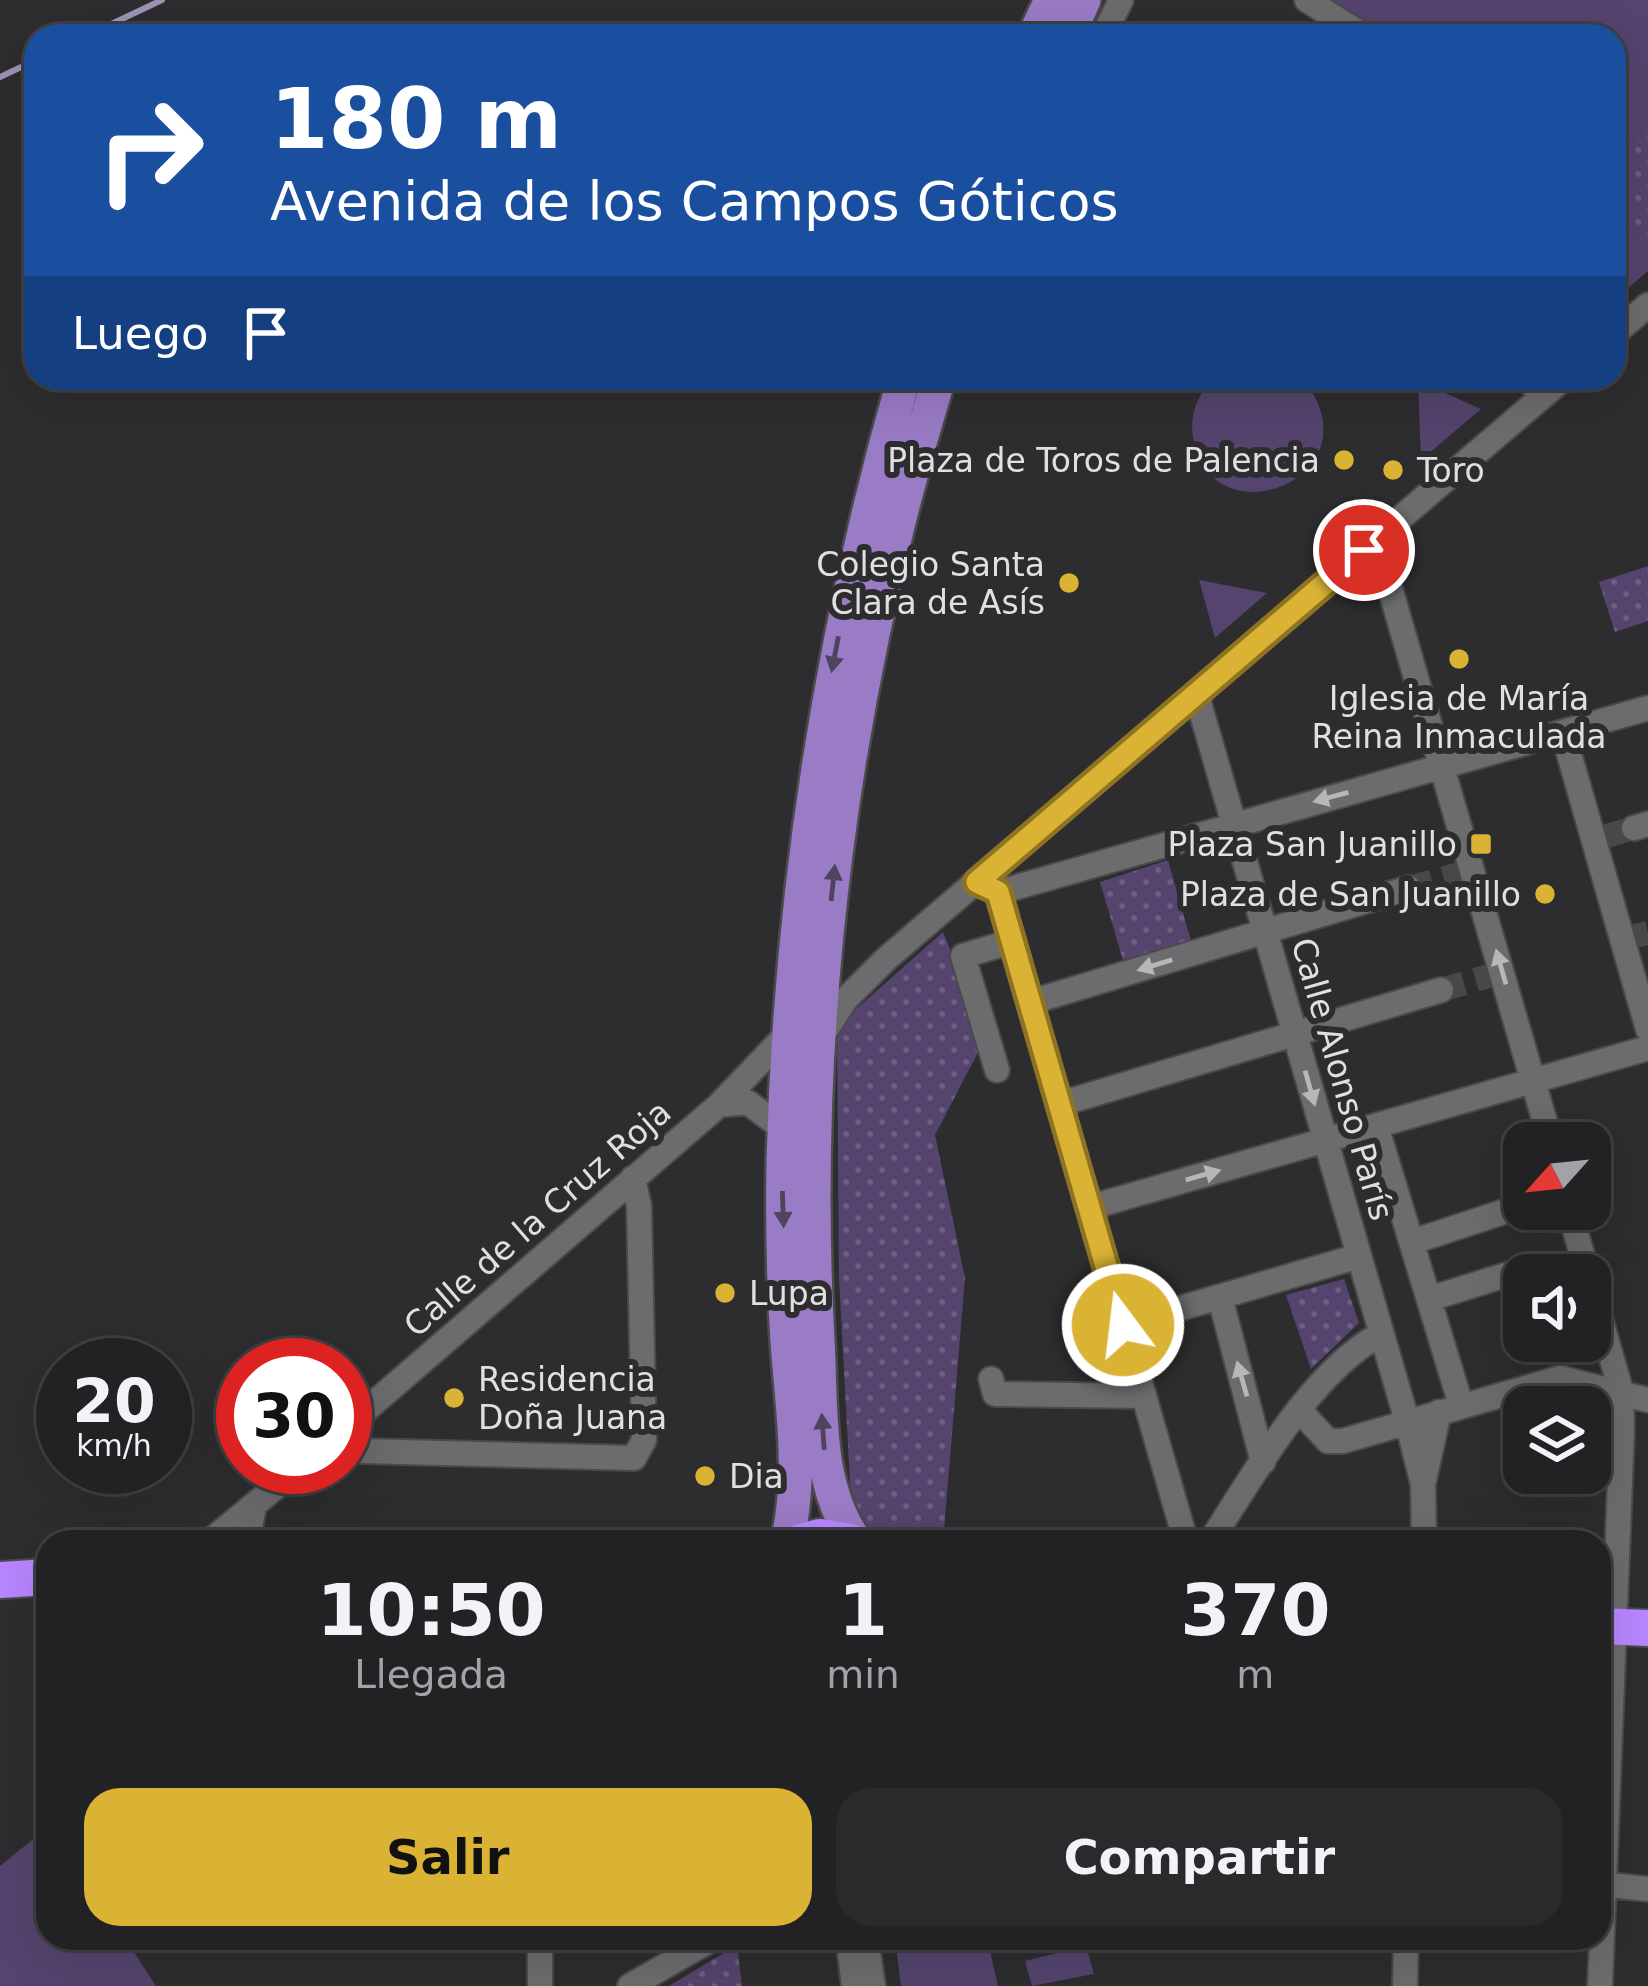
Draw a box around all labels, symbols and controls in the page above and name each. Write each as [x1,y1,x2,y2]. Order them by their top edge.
text: 180 m [270,70,562,168]
icon: right [72,72,228,228]
text: Avenida de los Campos Góticos [270,170,1119,233]
icon: arrive [233,300,299,366]
text: Luego [72,307,209,360]
place label: Plaza de Toros de Palencia [887,441,1320,480]
marker: Plaza de Toros de Palencia [1331,447,1357,473]
place label: Toro [1416,451,1485,490]
marker: Toro [1380,457,1406,483]
pin [1313,499,1415,601]
icon: arrive [1331,517,1397,583]
place label: Colegio Santa Clara de Asís [816,545,1045,622]
marker: Colegio Santa Clara de Asís [1056,570,1082,596]
one-way arrow [825,636,844,674]
marker: Iglesia de María Reina Inmaculada [1446,646,1472,672]
place label: Iglesia de María Reina Inmaculada [1311,679,1607,756]
one-way arrow [1312,788,1349,807]
place label: Plaza San Juanillo [1168,825,1457,864]
marker: Plaza San Juanillo [1468,831,1494,857]
one-way arrow [824,864,843,901]
place label: Plaza de San Juanillo [1180,875,1521,914]
marker: Plaza de San Juanillo [1532,881,1558,907]
street label: Calle Alonso París [1284,934,1401,1225]
one-way arrow [1491,948,1509,985]
one-way arrow [1136,956,1173,975]
one-way arrow [1302,1070,1320,1107]
street label: Calle de la Cruz Roja [396,1092,679,1345]
north arrow [1503,1122,1611,1230]
map controls [1503,1122,1611,1494]
one-way arrow [1186,1165,1222,1183]
one-way arrow [774,1191,793,1229]
button: sound [1503,1254,1611,1362]
position arrow [1060,1262,1186,1388]
place label: Lupa [749,1274,829,1313]
marker: Lupa [712,1280,738,1306]
speed limit sign: 30 [216,1338,372,1494]
place label: Residencia Doña Juana [478,1360,667,1437]
one-way arrow [1232,1360,1251,1397]
text: 20 [72,1366,156,1436]
marker: Residencia Doña Juana [441,1385,467,1411]
button: layers [1503,1386,1611,1494]
one-way arrow [814,1413,833,1450]
text: km/h [76,1428,152,1463]
place label: Dia [729,1457,784,1496]
marker: Dia [692,1463,718,1489]
text: 10:50 [316,1568,546,1652]
text: 1 [838,1568,888,1652]
text: 370 [1180,1568,1330,1652]
text: Llegada [354,1652,508,1697]
text: min [826,1652,900,1697]
text: m [1236,1652,1274,1697]
button: Salir [84,1788,812,1926]
button: Compartir [836,1788,1563,1926]

